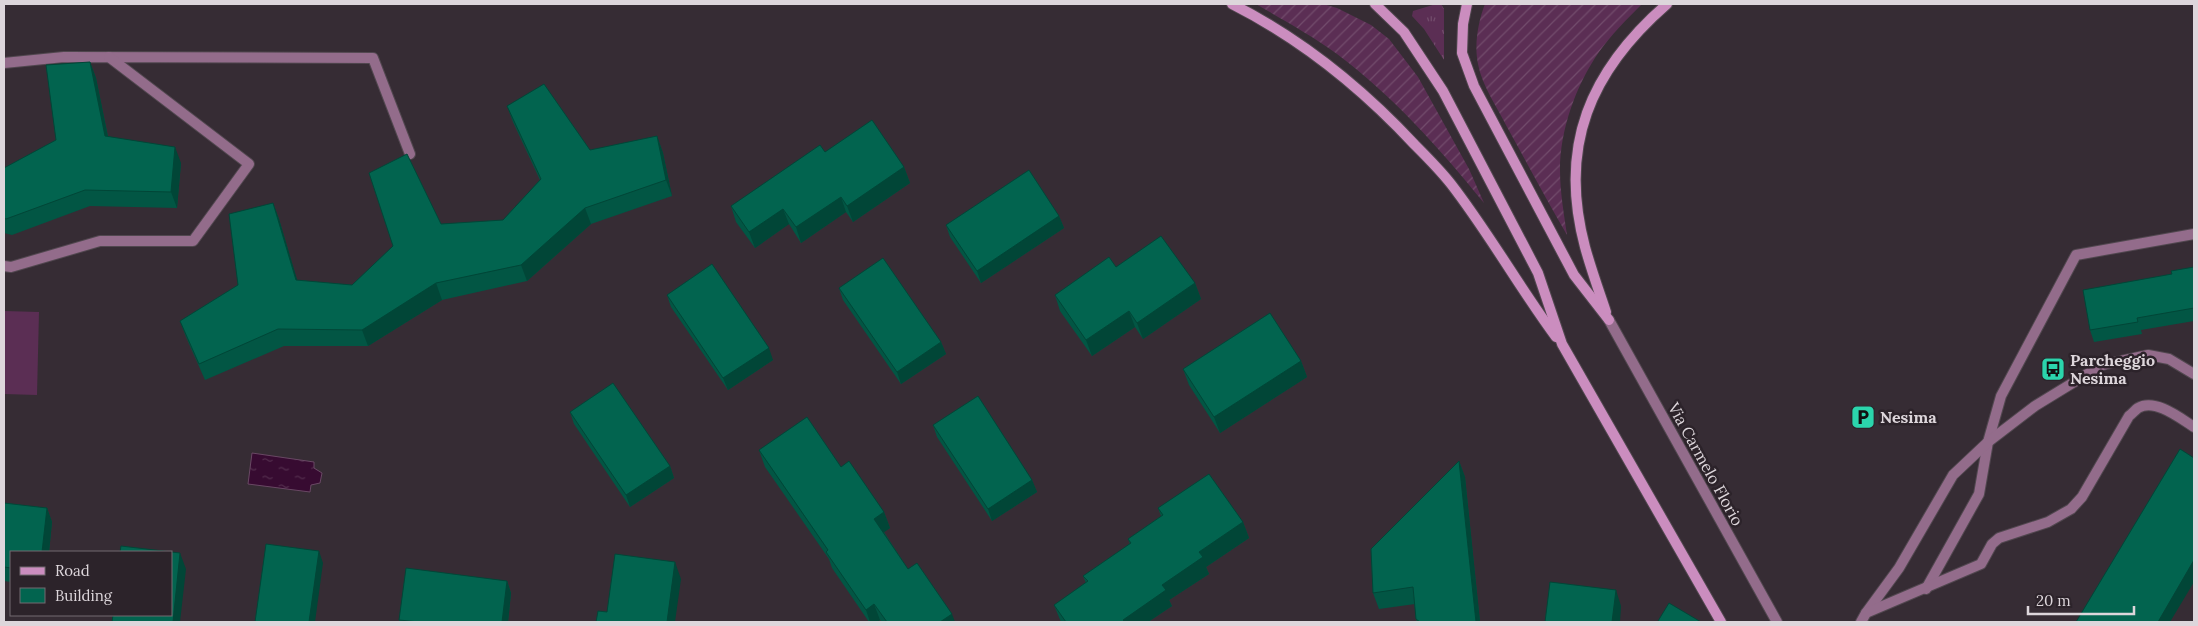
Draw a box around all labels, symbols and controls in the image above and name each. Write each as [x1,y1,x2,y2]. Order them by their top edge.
place label: Parcheggio Nesima [2070,350,2155,388]
bus stop icon: Parcheggio Nesima [2040,356,2066,382]
street label: Via Carmelo Florio [1663,398,1748,529]
parking icon: Nesima [1850,404,1876,430]
place label: Nesima [1880,407,1937,427]
legend [10,551,172,616]
text: Road [55,561,90,580]
scale bar [2028,584,2134,616]
text: Building [55,586,113,605]
text: 20 m [2036,591,2071,610]

